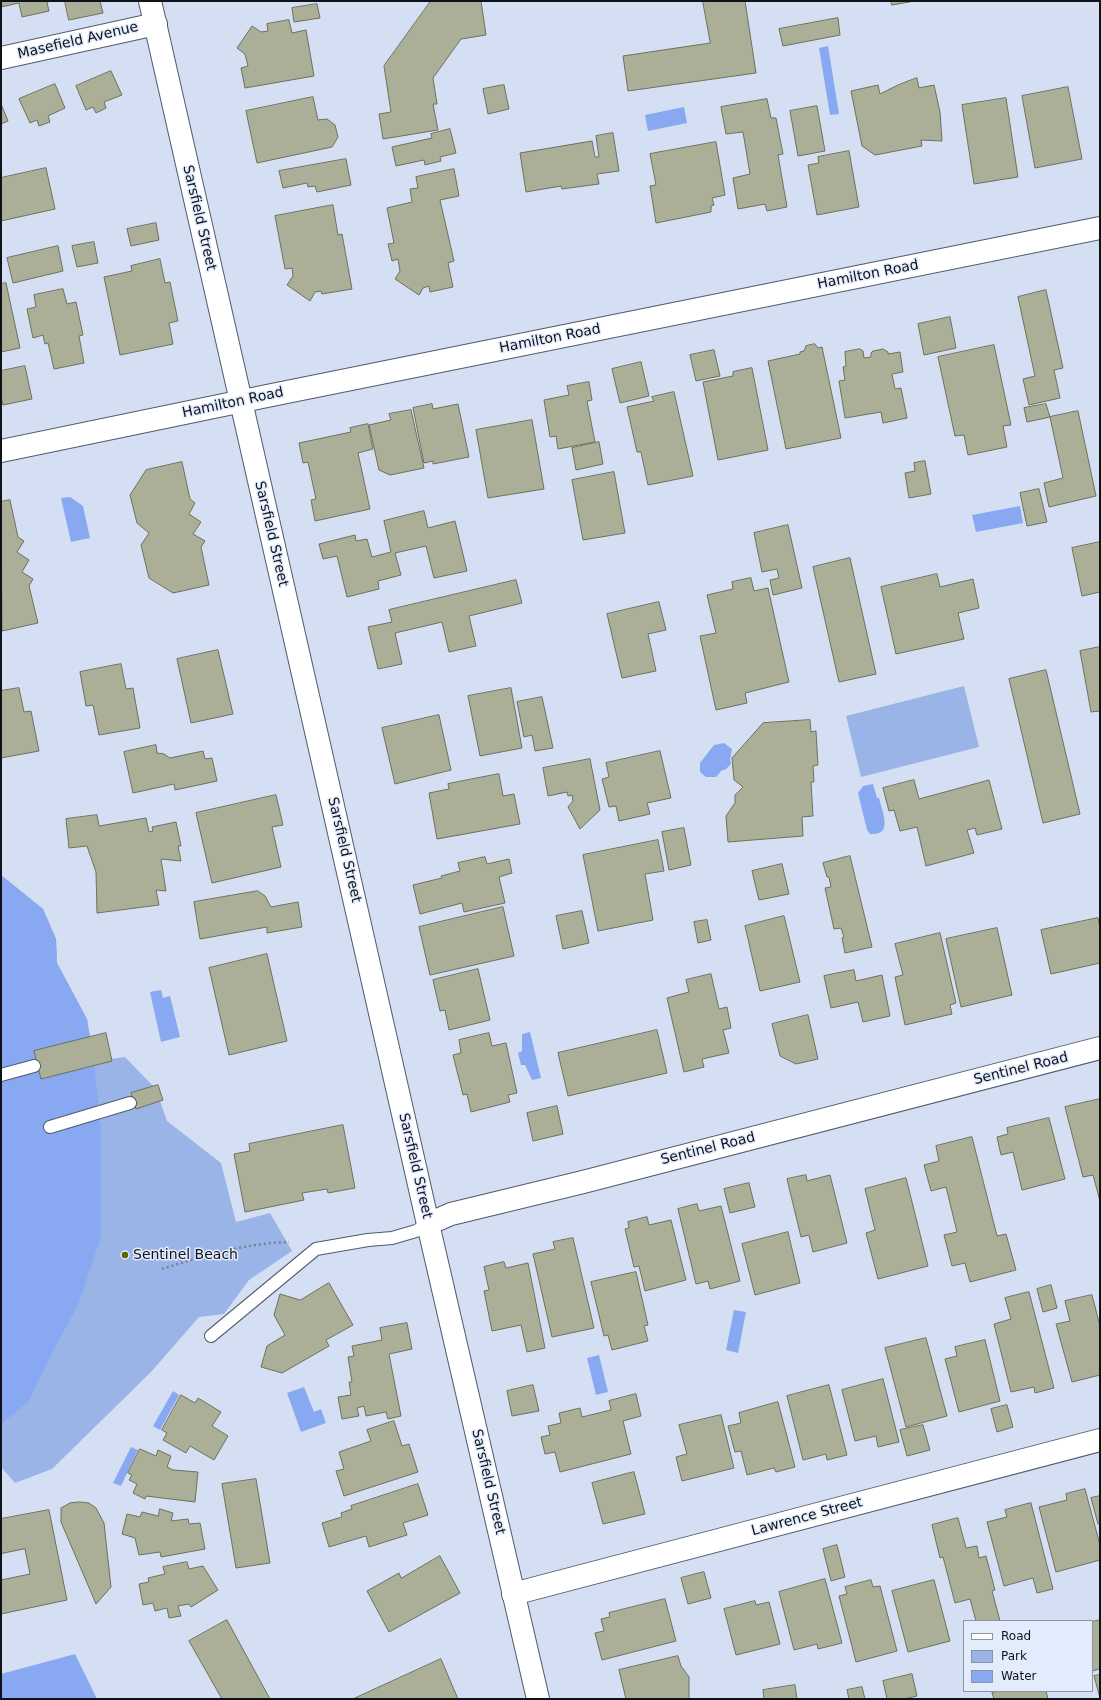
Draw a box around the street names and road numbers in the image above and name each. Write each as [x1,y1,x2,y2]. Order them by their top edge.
street label: Masefield Avenue [16,19,140,63]
street label: Sarsfield Street [179,164,219,272]
street label: Hamilton Road [816,257,920,293]
street label: Hamilton Road [498,321,602,357]
street label: Hamilton Road [181,384,285,422]
street label: Sarsfield Street [251,480,291,588]
street label: Sarsfield Street [324,796,364,904]
street label: Sentinel Road [972,1049,1070,1089]
street label: Sarsfield Street [395,1112,435,1220]
street label: Sentinel Road [659,1129,757,1169]
street label: Sarsfield Street [468,1428,508,1536]
street label: Lawrence Street [750,1494,864,1540]

